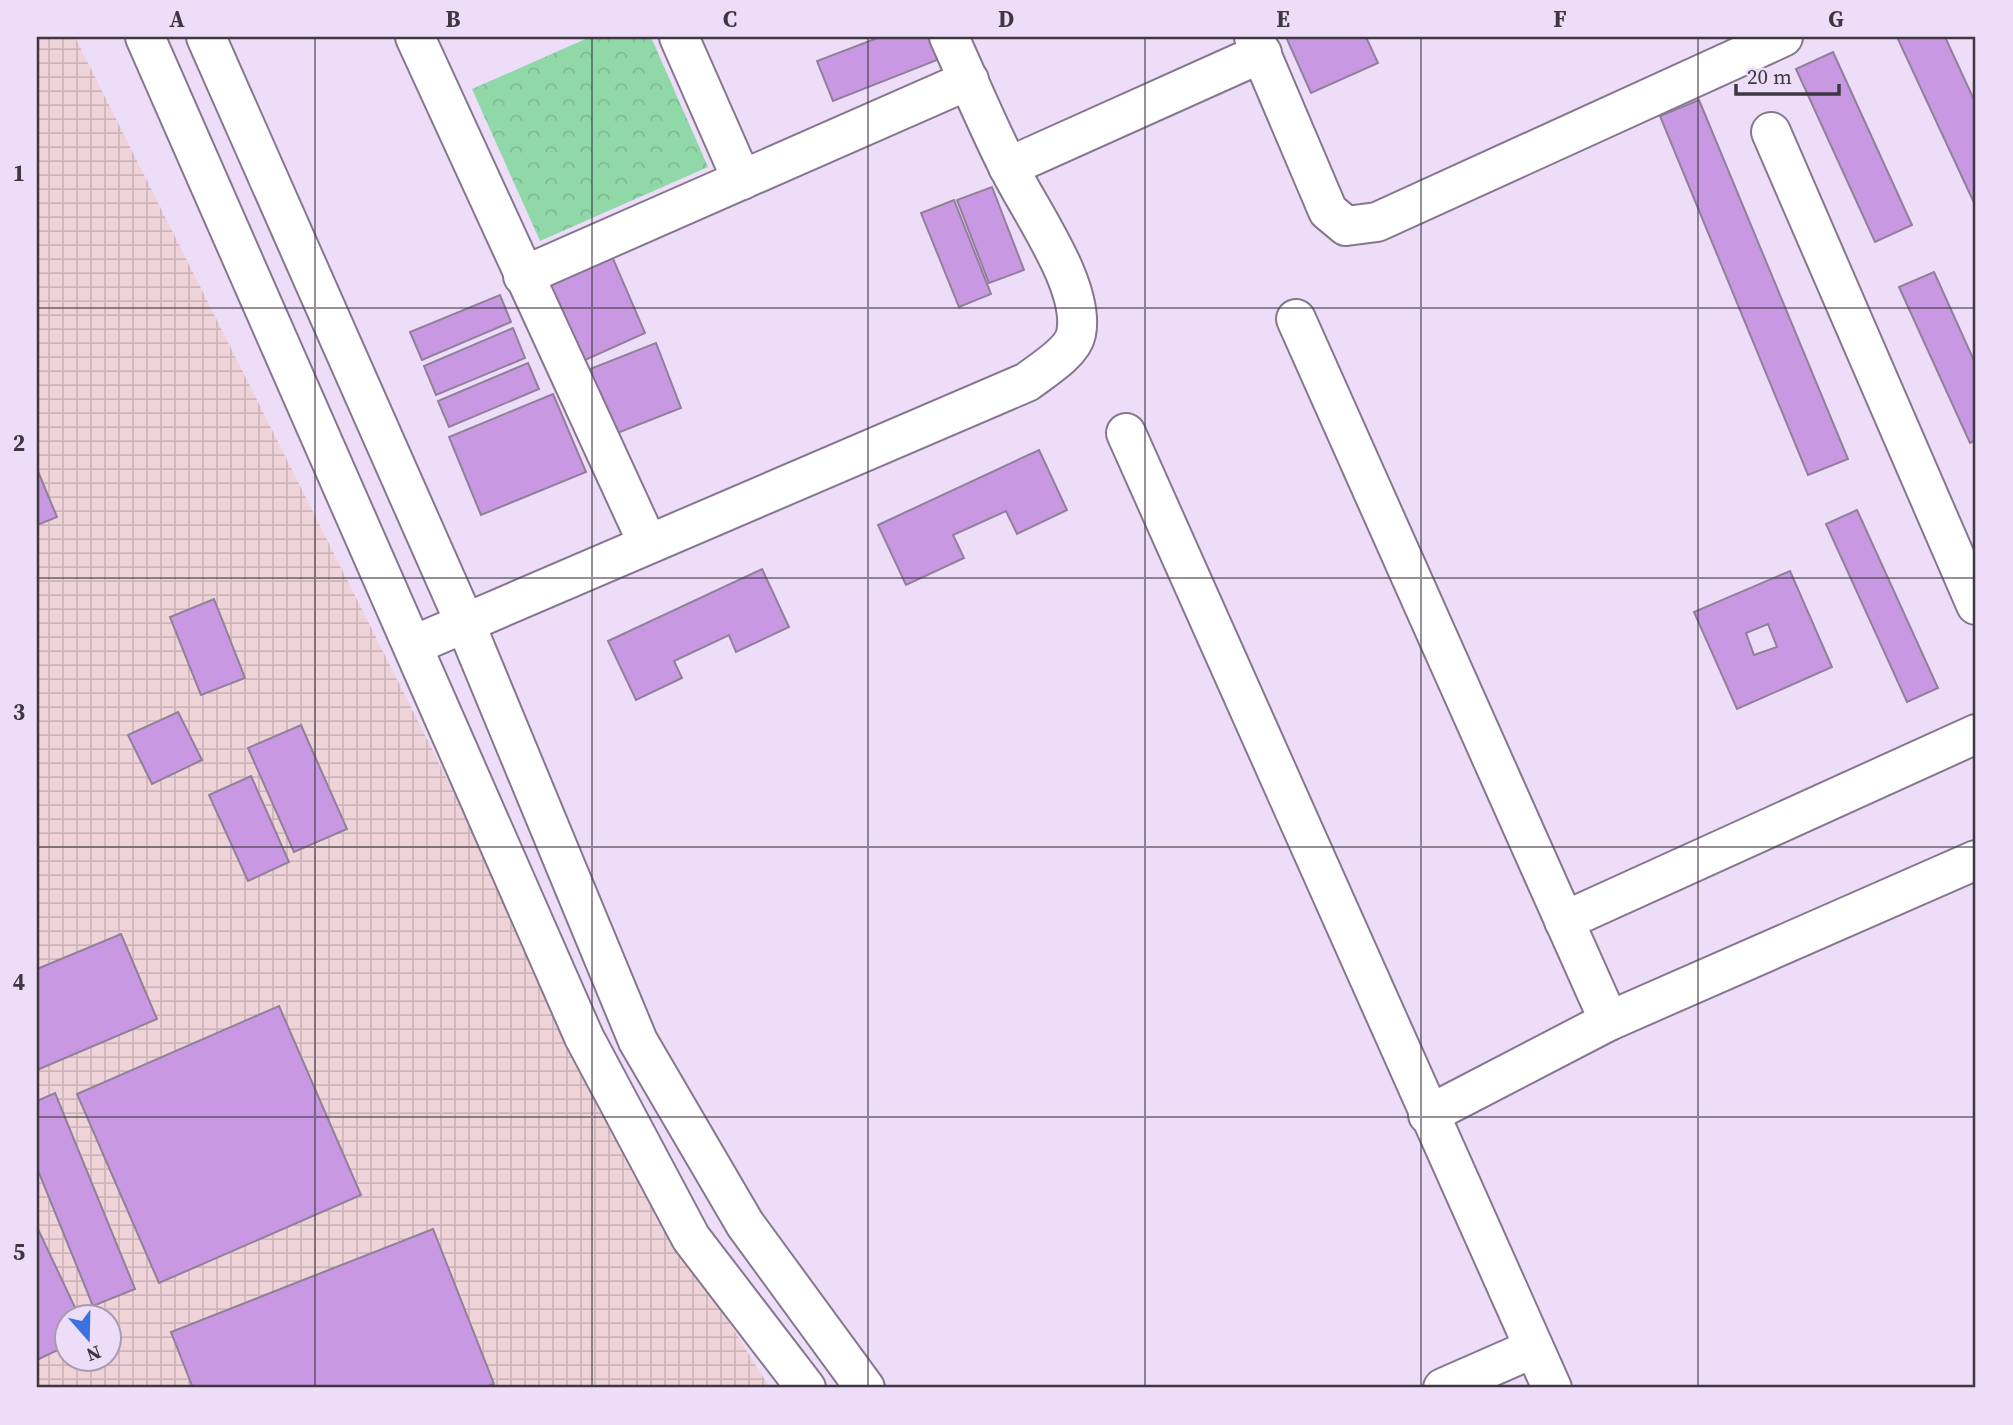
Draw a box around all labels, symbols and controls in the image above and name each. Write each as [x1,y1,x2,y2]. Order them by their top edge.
text: A [169,3,185,35]
text: B [446,3,461,35]
text: C [723,3,737,35]
text: D [998,3,1014,35]
text: E [1276,3,1290,35]
text: F [1553,3,1567,35]
text: G [1828,3,1844,35]
scale bar [1736,52,1840,96]
text: 20 m [1747,62,1792,91]
text: 1 [13,157,25,189]
text: 2 [13,427,25,459]
text: 3 [13,696,25,728]
text: 4 [13,966,25,998]
text: 5 [13,1236,25,1268]
north arrow [52,1302,122,1372]
text: N [83,1339,105,1369]

